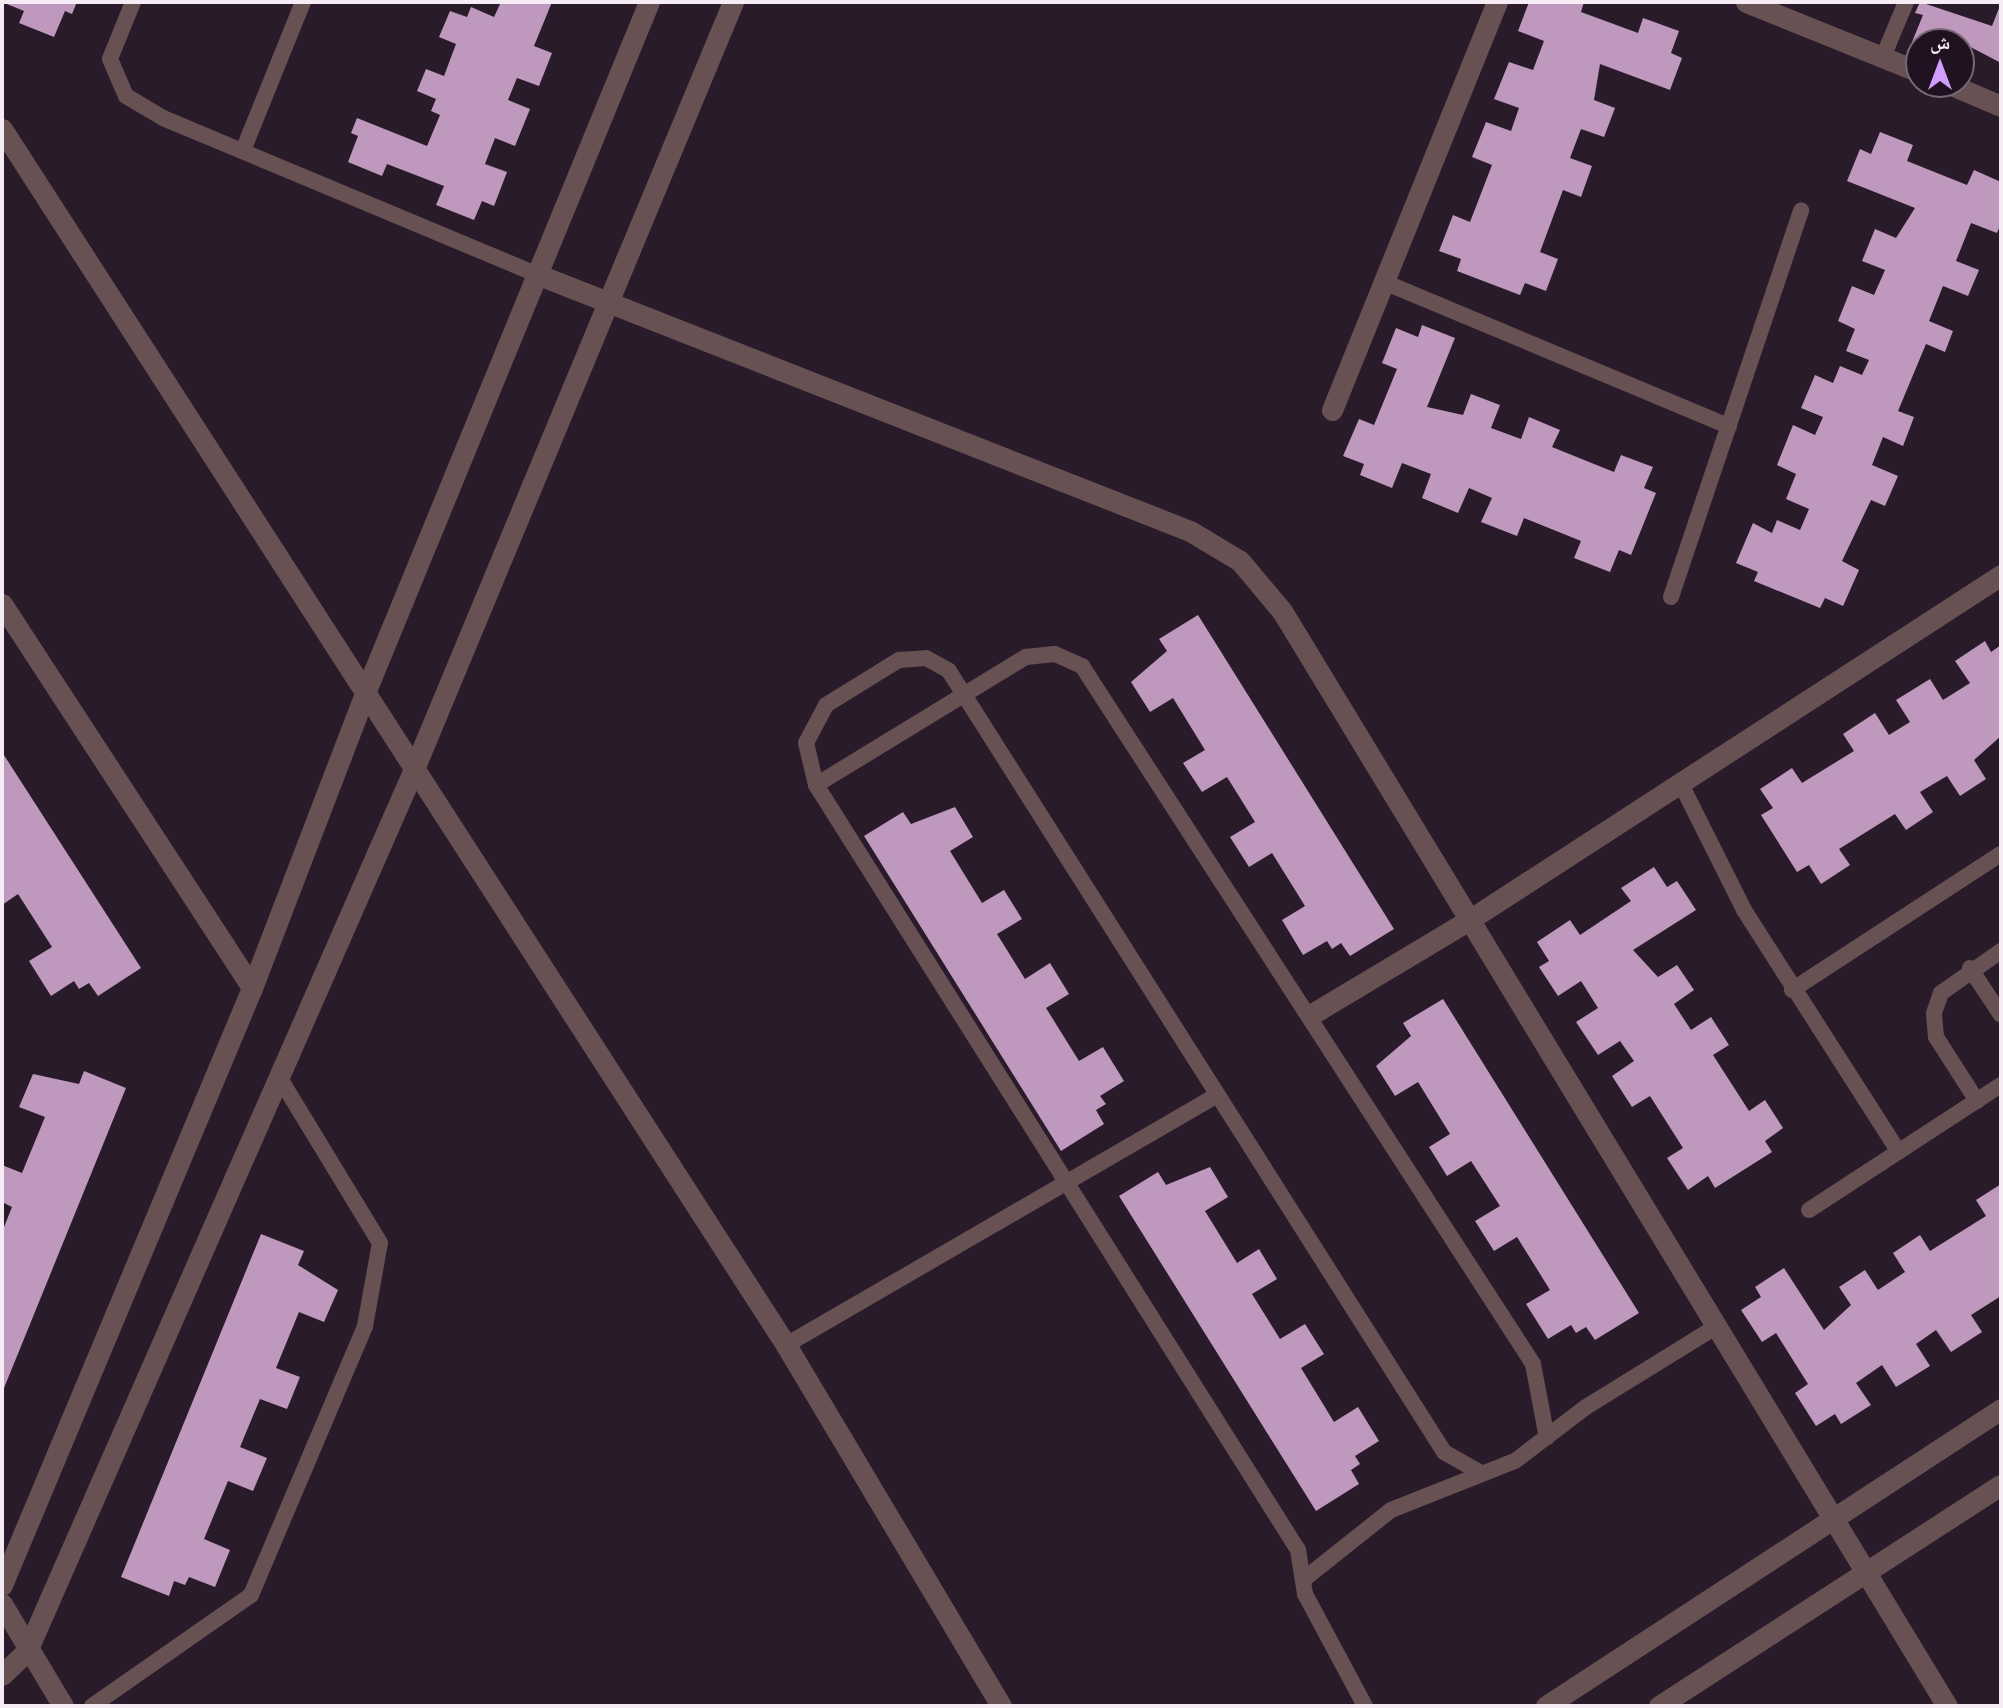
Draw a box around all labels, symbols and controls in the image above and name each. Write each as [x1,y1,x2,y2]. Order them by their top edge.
north arrow [1905,28,1975,98]
text: ش [1930,34,1950,53]

